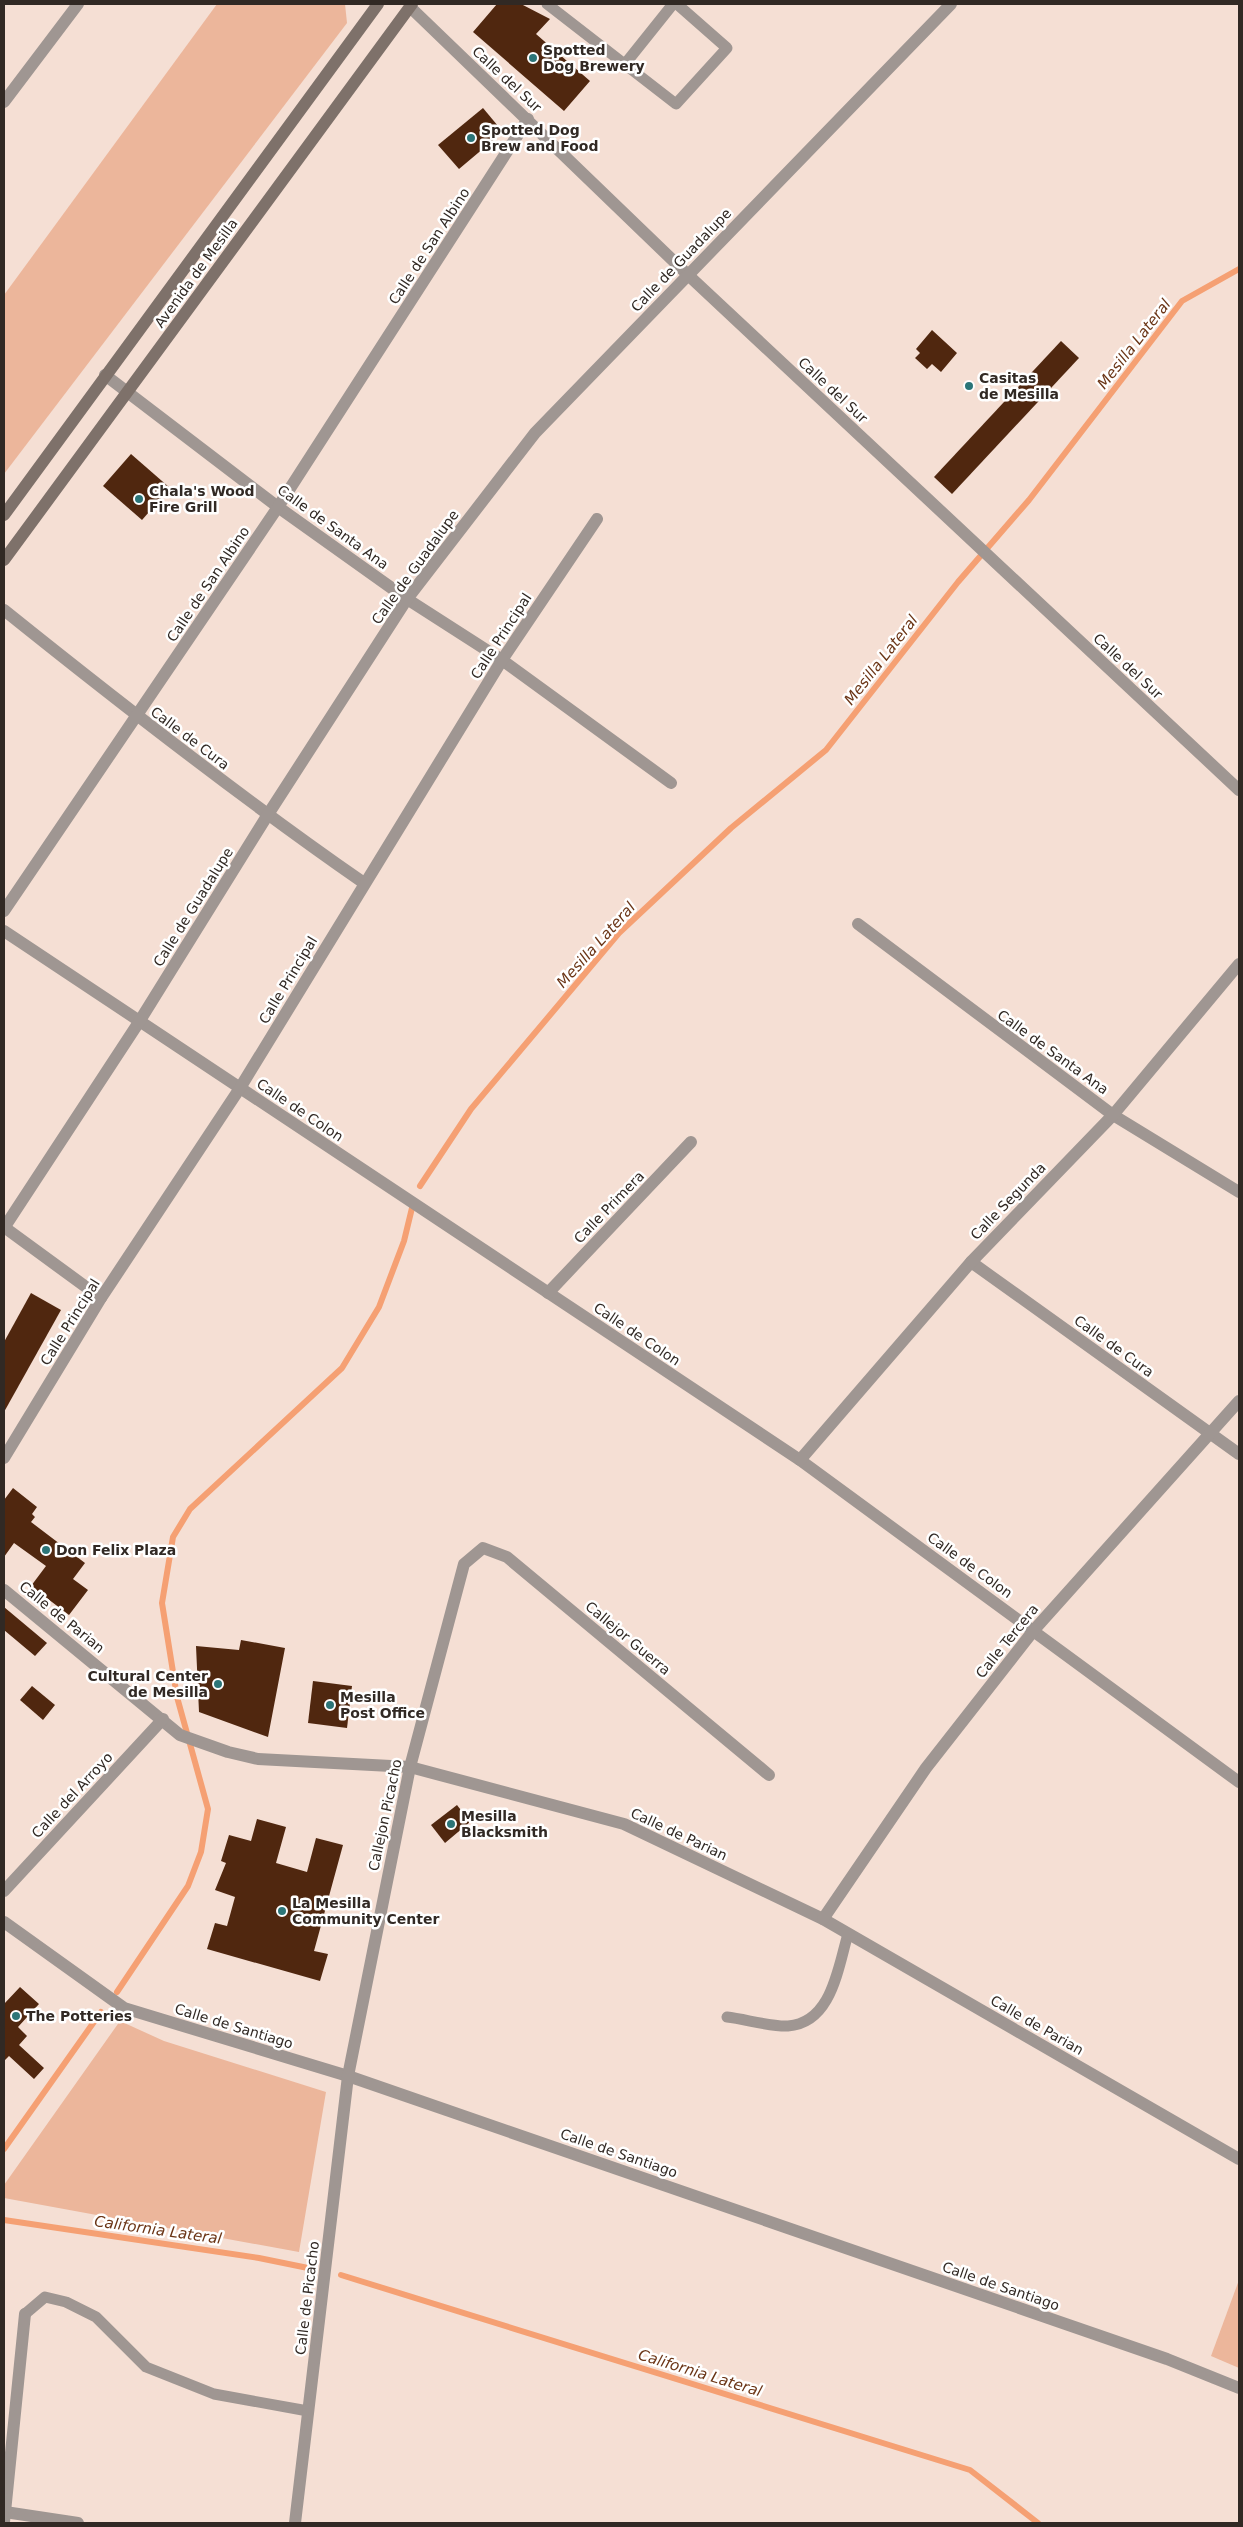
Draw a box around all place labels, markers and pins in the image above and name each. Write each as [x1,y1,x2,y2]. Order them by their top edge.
place label: Spotted Dog Brewery [543,42,645,74]
marker: Spotted Dog Brewery [527,52,539,64]
place label: Spotted Dog Brew and Food [481,122,598,154]
marker: Spotted Dog Brew and Food [465,132,477,144]
place label: Casitas de Mesilla [979,370,1059,402]
marker: Casitas de Mesilla [963,380,975,392]
place label: Chala's Wood Fire Grill [149,483,255,515]
marker: Chala's Wood Fire Grill [133,493,145,505]
place label: Don Felix Plaza [56,1542,176,1558]
marker: Don Felix Plaza [40,1544,52,1556]
place label: Cultural Center de Mesilla [87,1668,208,1700]
marker: Cultural Center de Mesilla [212,1678,224,1690]
place label: Mesilla Post Office [340,1689,425,1721]
marker: Mesilla Post Office [324,1699,336,1711]
place label: Mesilla Blacksmith [461,1808,548,1840]
marker: Mesilla Blacksmith [445,1818,457,1830]
place label: La Mesilla Community Center [292,1895,439,1927]
marker: La Mesilla Community Center [276,1905,288,1917]
place label: The Potteries [26,2008,132,2024]
marker: The Potteries [10,2010,22,2022]

